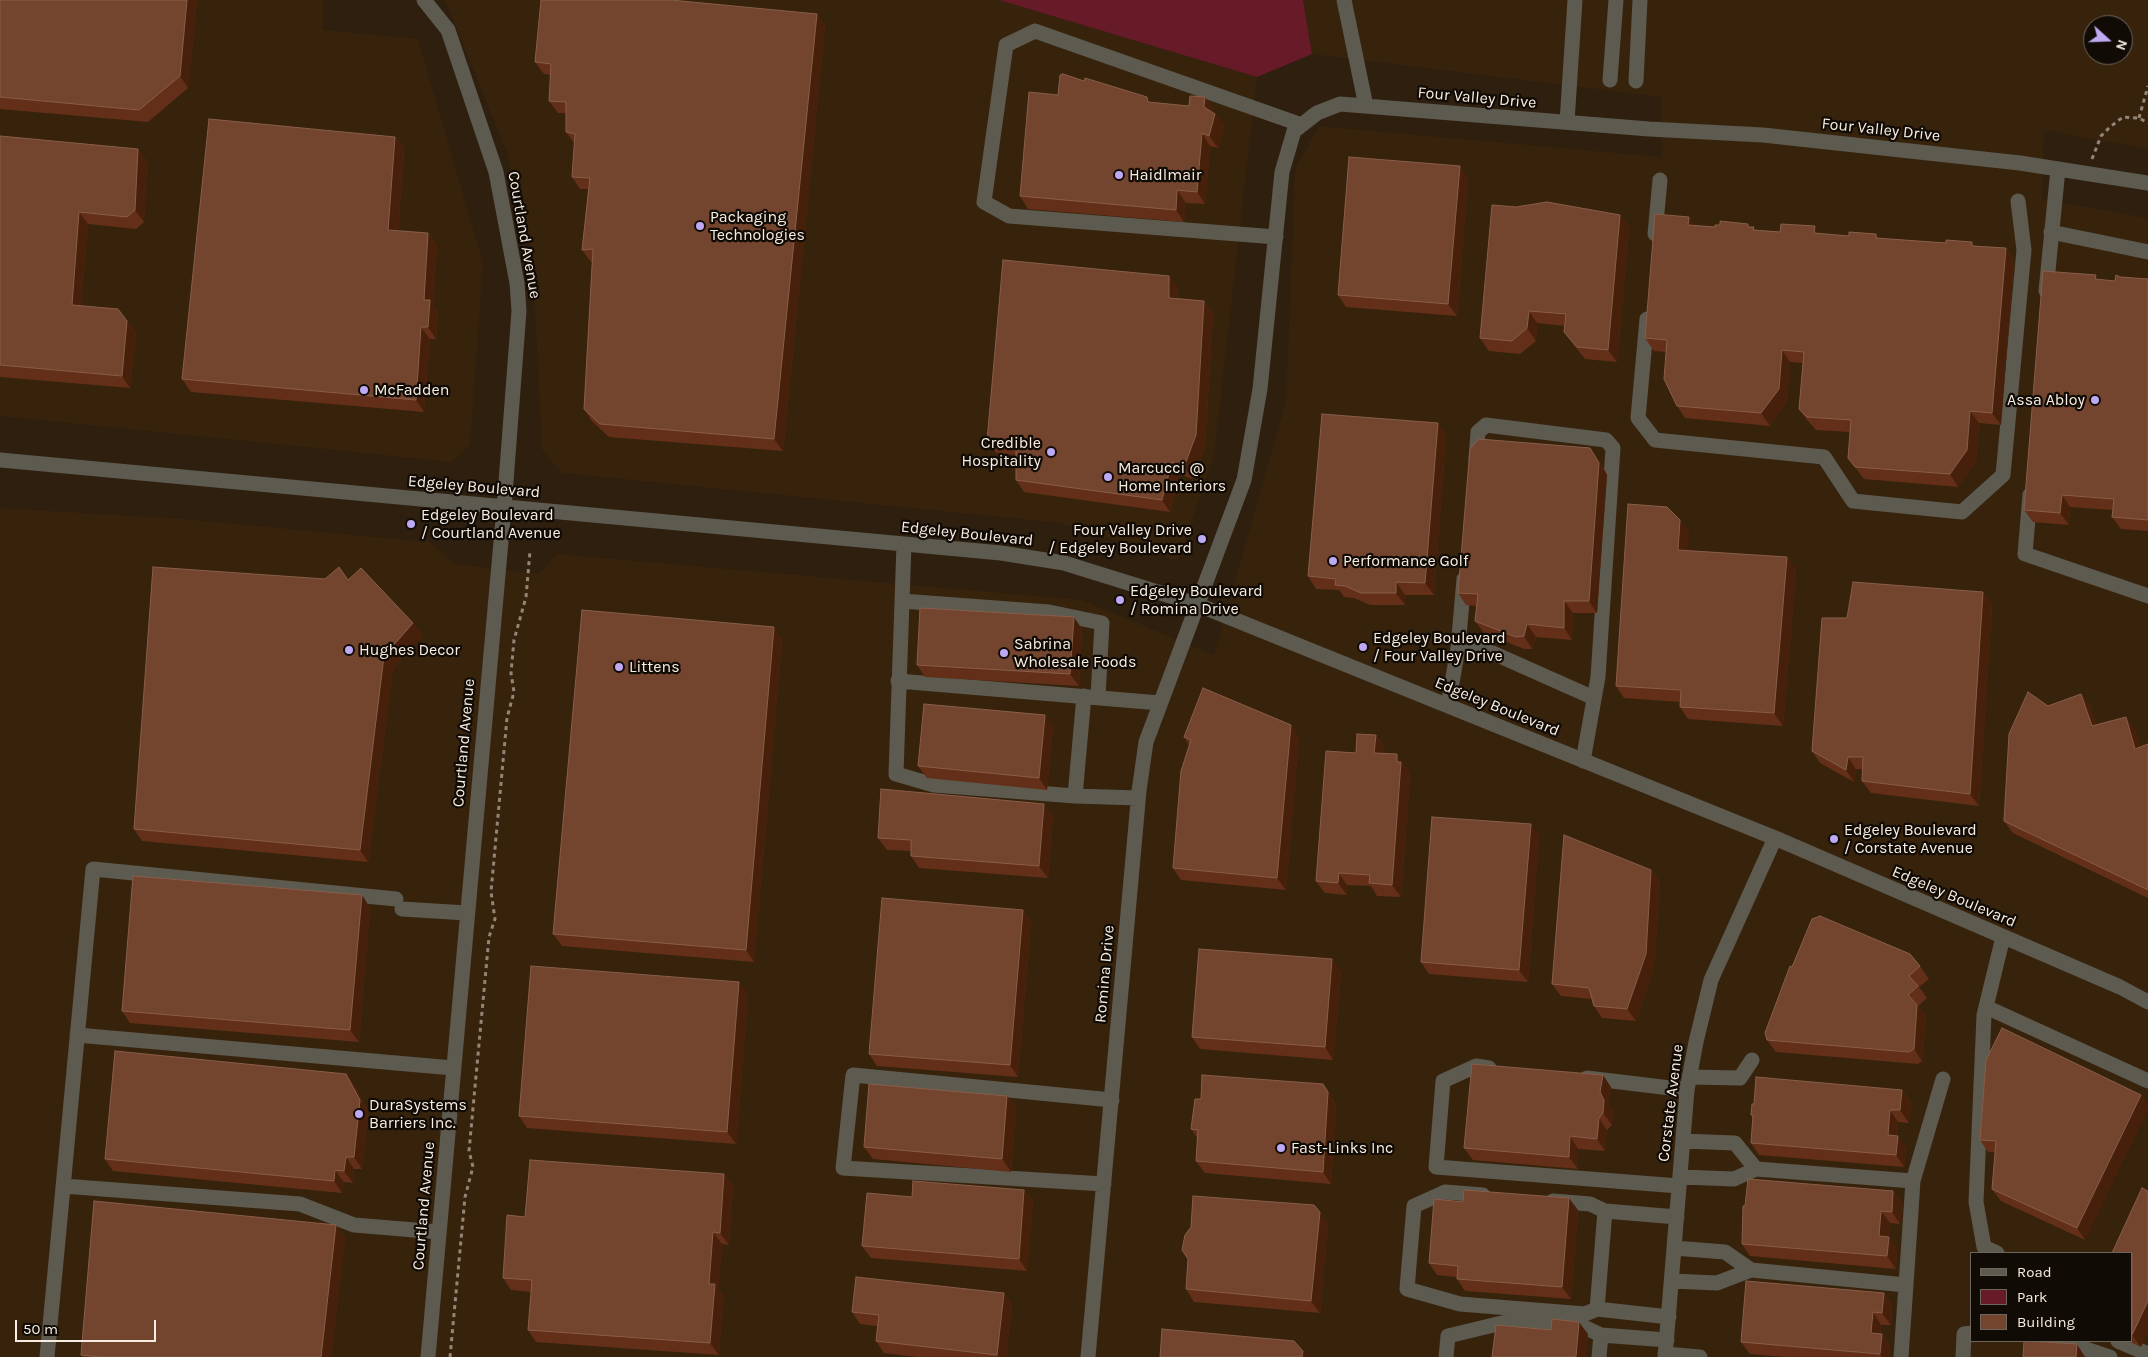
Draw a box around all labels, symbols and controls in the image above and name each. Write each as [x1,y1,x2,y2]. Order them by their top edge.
north arrow [2083,15,2133,65]
text: N [2112,37,2131,53]
street label: Four Valley Drive [1417,83,1537,113]
street label: Four Valley Drive [1821,114,1941,146]
place label: Haidlmair [1129,165,1202,185]
marker: Haidlmair [1113,169,1125,181]
street label: Courtland Avenue [503,170,545,300]
place label: Packaging Technologies [710,207,805,245]
marker: Packaging Technologies [694,220,706,232]
place label: McFadden [374,380,449,400]
marker: McFadden [358,384,370,396]
place label: Assa Abloy [2007,390,2085,410]
marker: Assa Abloy [2089,394,2101,406]
place label: Credible Hospitality [961,433,1041,471]
marker: Credible Hospitality [1045,446,1057,458]
place label: Marcucci @ Home Interiors [1118,458,1226,496]
marker: Marcucci @ Home Interiors [1102,471,1114,483]
street label: Edgeley Boulevard [407,472,541,502]
place label: Edgeley Boulevard / Courtland Avenue [421,505,561,543]
marker: Edgeley Boulevard / Courtland Avenue [405,518,417,530]
street label: Edgeley Boulevard [900,518,1034,550]
place label: Four Valley Drive / Edgeley Boulevard [1048,520,1192,558]
marker: Four Valley Drive / Edgeley Boulevard [1196,533,1208,545]
place label: Performance Golf [1343,551,1469,571]
marker: Performance Golf [1327,555,1339,567]
place label: Edgeley Boulevard / Romina Drive [1130,581,1263,619]
marker: Edgeley Boulevard / Romina Drive [1114,594,1126,606]
place label: Edgeley Boulevard / Four Valley Drive [1373,628,1506,666]
place label: Sabrina Wholesale Foods [1014,634,1136,672]
place label: Hughes Decor [359,640,460,660]
marker: Edgeley Boulevard / Four Valley Drive [1357,641,1369,653]
marker: Hughes Decor [343,644,355,656]
marker: Sabrina Wholesale Foods [998,647,1010,659]
place label: Littens [629,657,680,677]
marker: Littens [613,661,625,673]
street label: Edgeley Boulevard [1432,673,1562,741]
street label: Courtland Avenue [449,678,479,808]
place label: Edgeley Boulevard / Corstate Avenue [1844,820,1977,858]
marker: Edgeley Boulevard / Corstate Avenue [1828,833,1840,845]
street label: Edgeley Boulevard [1889,862,2019,932]
street label: Romina Drive [1091,924,1119,1024]
street label: Corstate Avenue [1654,1043,1688,1163]
place label: DuraSystems Barriers Inc. [369,1095,467,1133]
marker: DuraSystems Barriers Inc. [353,1108,365,1120]
place label: Fast-Links Inc [1291,1138,1393,1158]
street label: Courtland Avenue [409,1141,439,1271]
marker: Fast-Links Inc [1275,1142,1287,1154]
legend [1970,1252,2133,1342]
text: Road [2017,1263,2052,1281]
text: Park [2017,1288,2047,1306]
scale bar [18,1310,159,1342]
text: Building [2017,1313,2075,1331]
text: 50 m [23,1320,58,1338]

